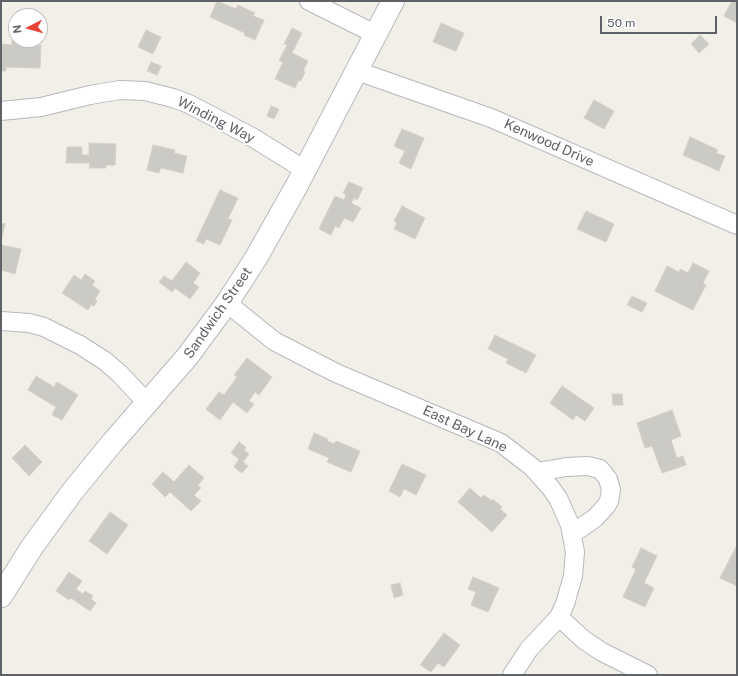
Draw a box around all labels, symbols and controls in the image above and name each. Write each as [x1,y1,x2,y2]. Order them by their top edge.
north arrow [8,8,48,48]
scale bar [602,8,719,34]
text: 50 m [607,16,635,30]
text: N [11,24,23,34]
street label: Winding Way [174,93,258,147]
street label: Kenwood Drive [501,116,597,170]
street label: Sandwich Street [180,264,256,362]
street label: East Bay Lane [420,402,510,456]

